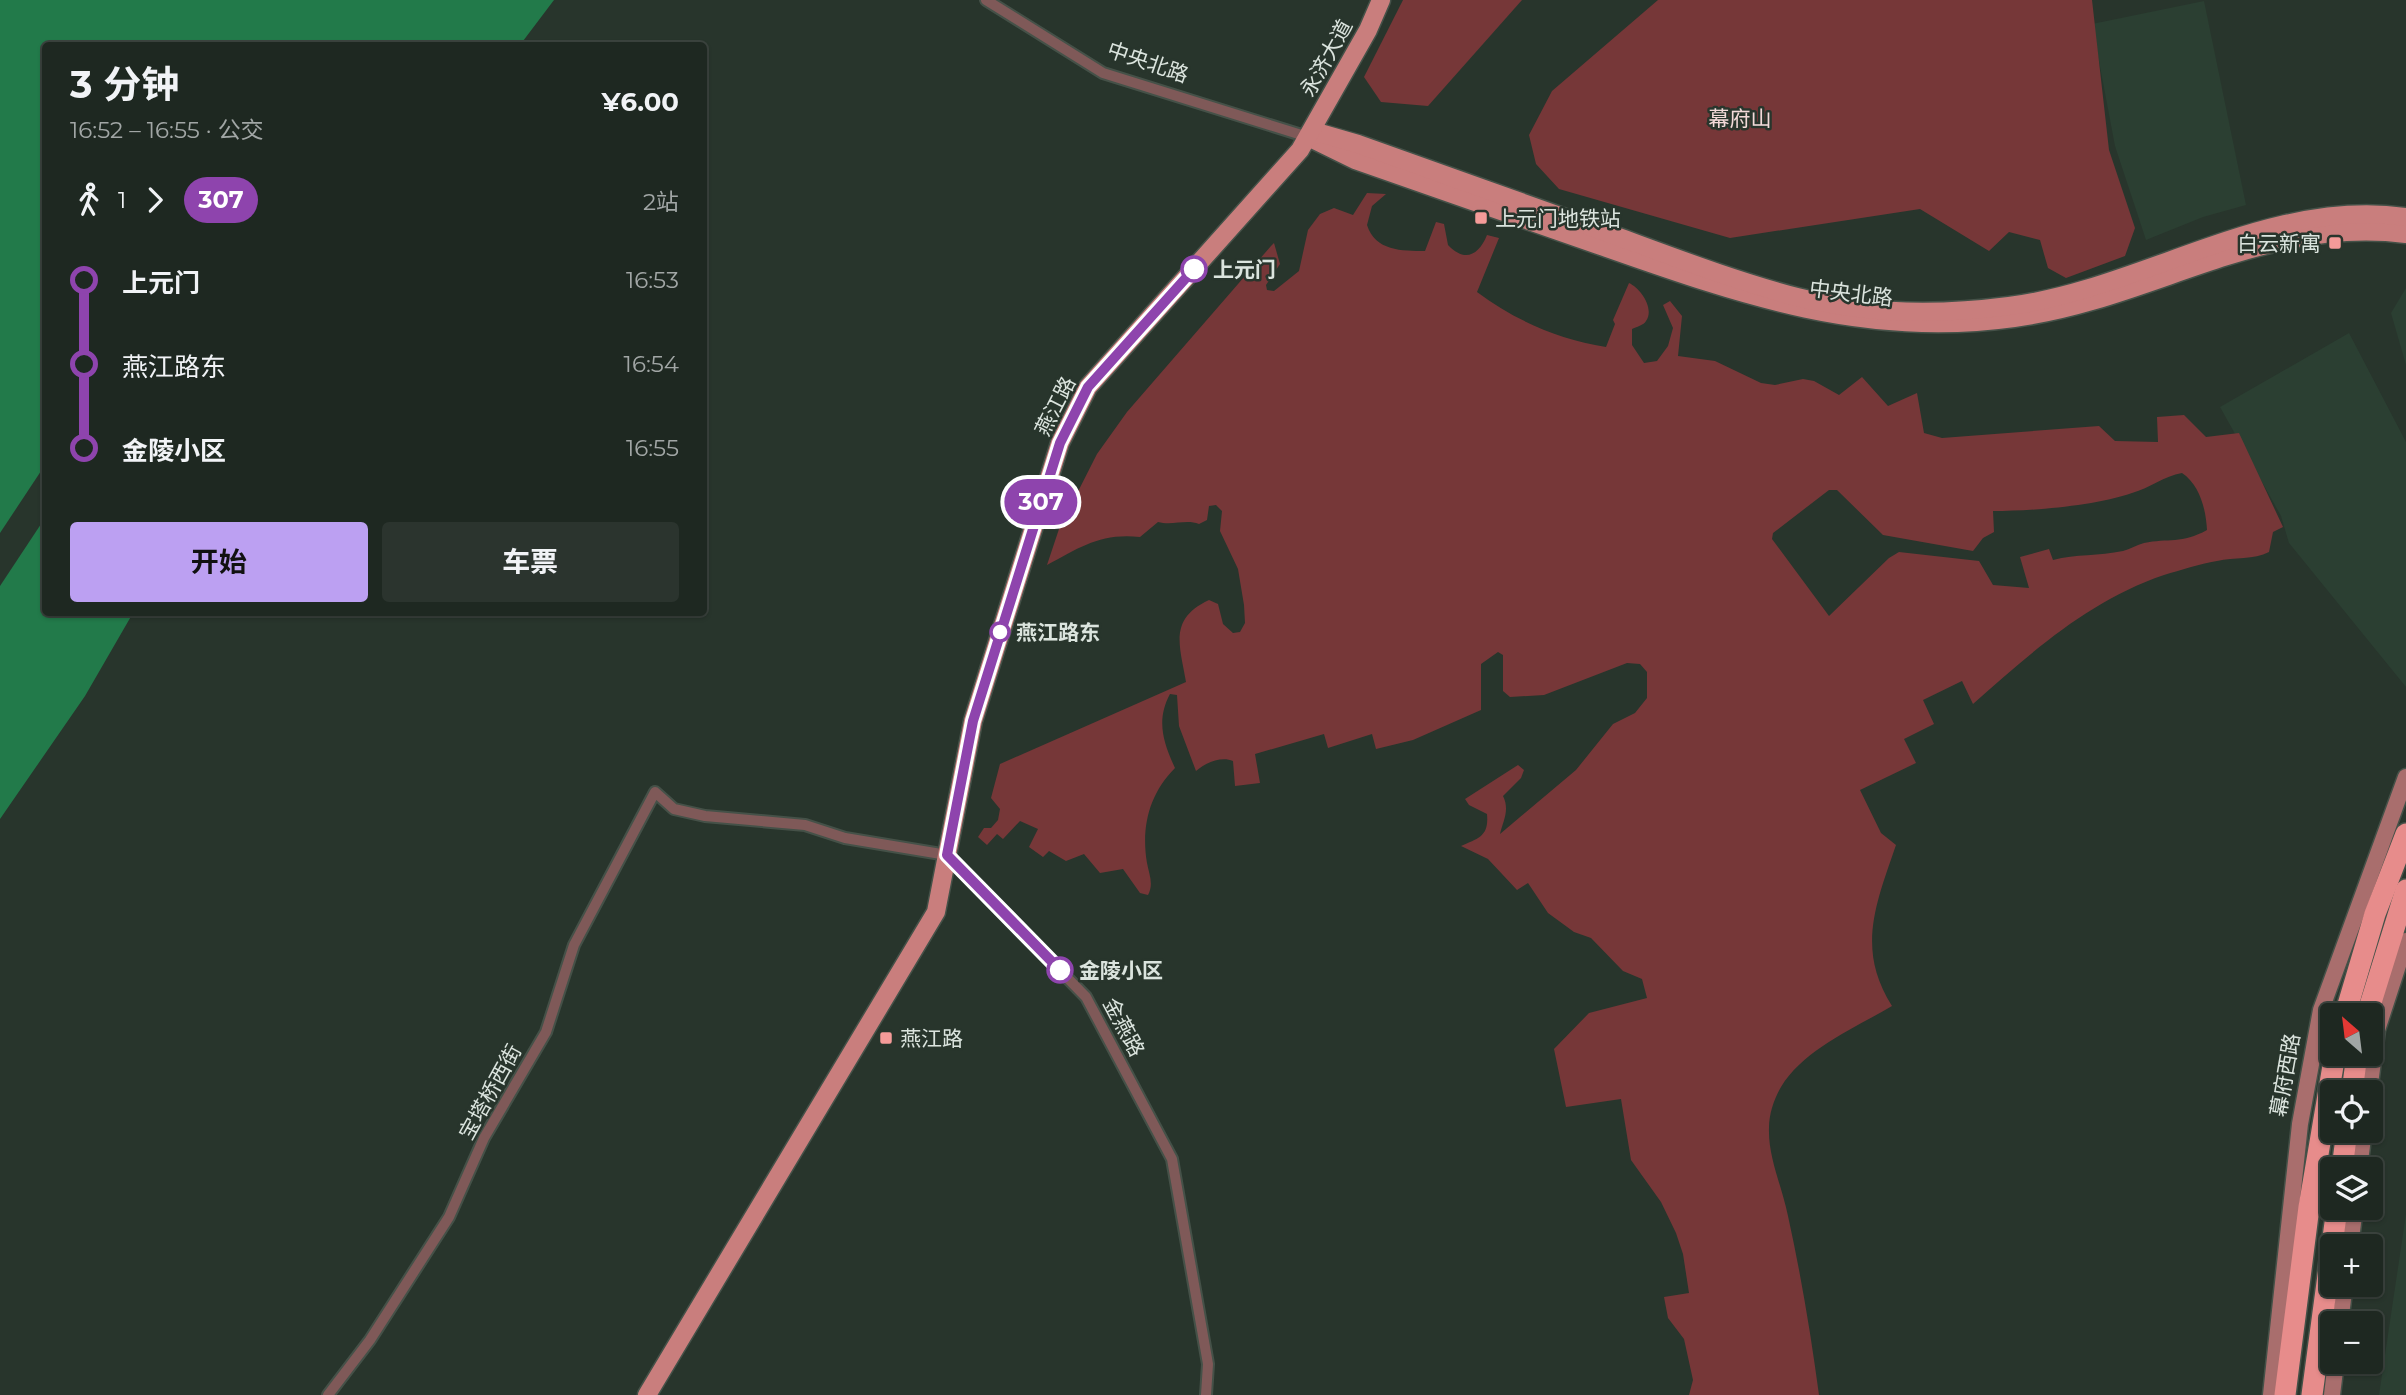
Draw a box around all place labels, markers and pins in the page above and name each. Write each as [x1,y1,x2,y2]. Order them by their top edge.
place label: 上元门地铁站 [1495,206,1621,231]
marker: 上元门地铁站 [1473,210,1489,226]
place label: 白云新寓 [2237,231,2321,256]
marker: 白云新寓 [2327,235,2343,251]
marker: 上元门 [1181,256,1207,282]
place label: 上元门 [1213,257,1276,282]
place label: 燕江路东 [1016,620,1100,645]
marker: 燕江路东 [990,622,1010,642]
marker: 金陵小区 [1047,957,1073,983]
place label: 金陵小区 [1079,958,1163,983]
place label: 燕江路 [900,1026,963,1051]
marker: 燕江路 [878,1030,894,1046]

